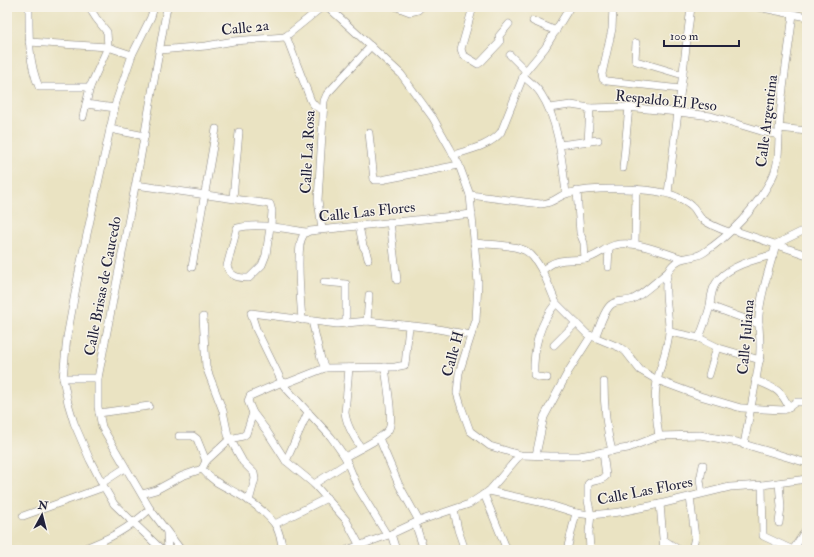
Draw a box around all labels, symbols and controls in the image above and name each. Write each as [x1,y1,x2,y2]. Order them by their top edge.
street label: Calle 2a [220,16,271,40]
scale bar [664,22,739,48]
text: 100 m [670,29,699,44]
street label: Calle Argentina [752,73,782,168]
street label: Respaldo El Peso [614,86,718,117]
street label: Calle La Rosa [296,109,320,194]
street label: Calle Las Flores [318,197,416,227]
street label: Calle Brisas de Caucedo [80,215,126,357]
street label: Calle Juliana [733,298,760,376]
street label: Calle H [438,329,468,379]
street label: Calle Las Flores [596,472,694,510]
north arrow [22,495,62,535]
text: N [36,498,50,513]

